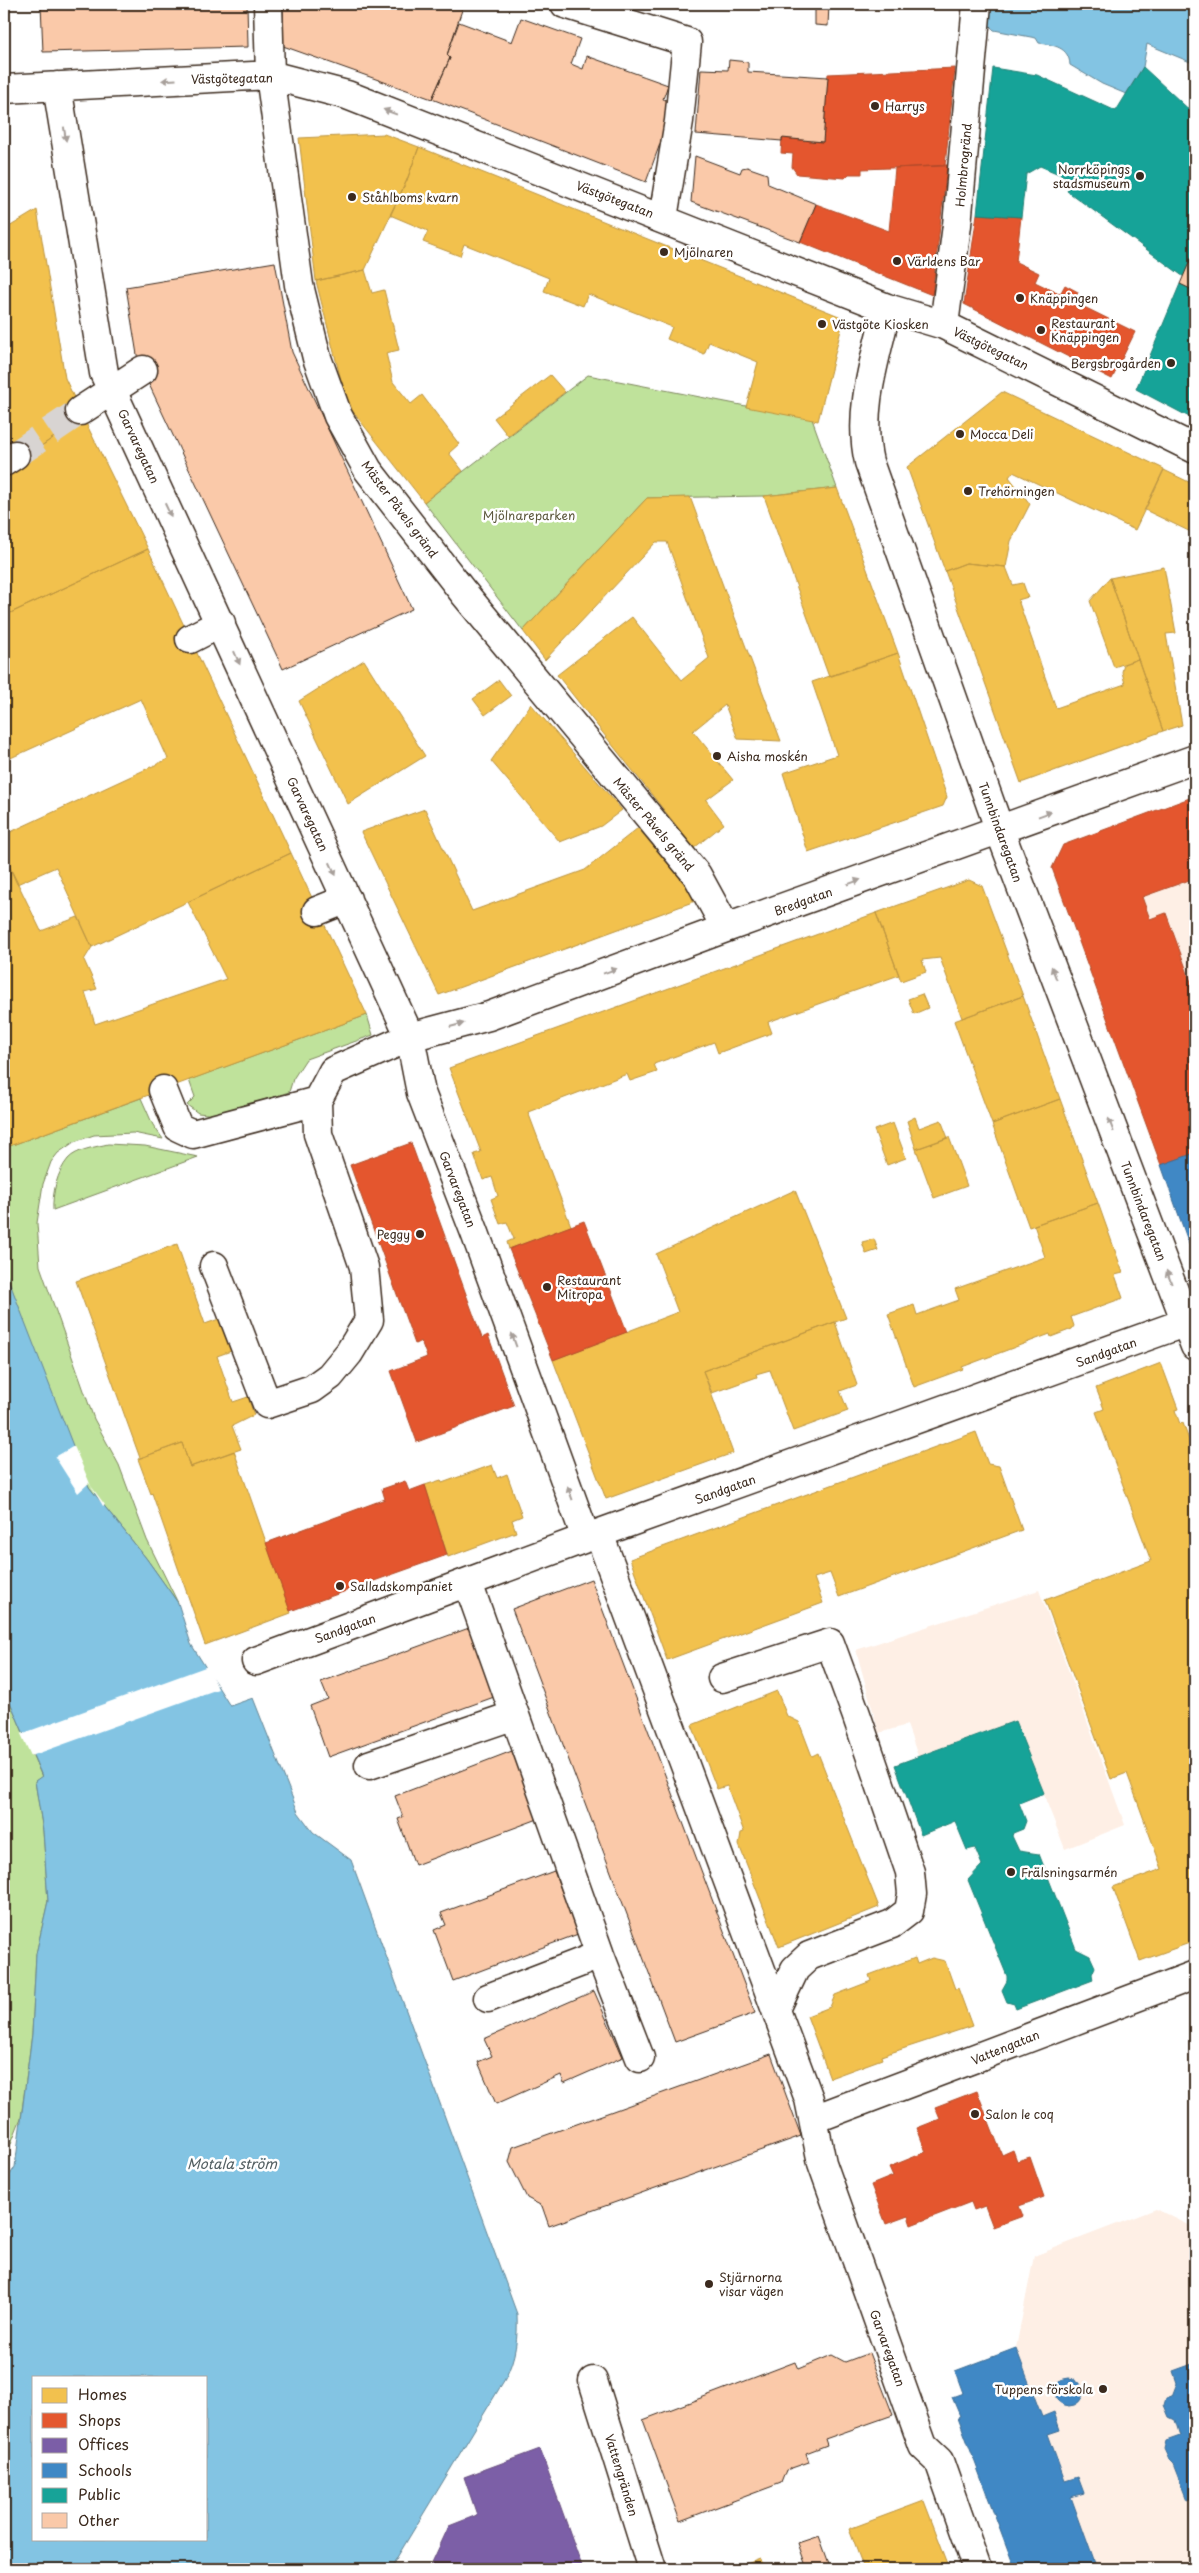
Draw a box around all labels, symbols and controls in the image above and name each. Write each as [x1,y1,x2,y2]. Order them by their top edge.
street label: Västgötegatan [191,68,273,88]
one-way arrow [160,77,176,85]
place label: Harrys [885,97,925,115]
marker: Harrys [869,100,881,112]
one-way arrow [383,107,397,115]
street label: Holmbrogränd [950,122,976,208]
one-way arrow [61,126,69,142]
place label: Norrköpings stadsmuseum [1053,160,1131,192]
marker: Norrköpings stadsmuseum [1134,170,1146,182]
street label: Västgötegatan [573,176,657,222]
place label: Ståhlboms kvarn [362,188,459,206]
marker: Ståhlboms kvarn [346,191,358,203]
place label: Mjölnaren [674,243,733,261]
marker: Mjölnaren [658,246,670,258]
place label: Världens Bar [907,252,981,270]
marker: Världens Bar [891,255,903,267]
place label: Knäppingen [1030,289,1098,307]
marker: Knäppingen [1014,292,1026,304]
place label: Restaurant Knäppingen [1051,314,1119,346]
place label: Västgöte Kiosken [832,315,929,333]
marker: Västgöte Kiosken [816,318,828,330]
street label: Västgötegatan [950,322,1032,374]
marker: Restaurant Knäppingen [1035,324,1047,336]
place label: Bergsbrogården [1071,354,1161,372]
marker: Bergsbrogården [1165,357,1177,369]
street label: Garvaregatan [114,406,164,486]
place label: Mocca Deli [970,425,1033,443]
marker: Mocca Deli [954,428,966,440]
street label: Mäster Påvels gränd [357,457,443,562]
place label: Trehörningen [978,482,1055,500]
marker: Trehörningen [962,485,974,497]
one-way arrow [165,503,173,517]
park label: Mjölnareparken [483,506,575,524]
one-way arrow [233,651,241,665]
place label: Aisha moskén [727,747,808,765]
marker: Aisha moskén [711,750,723,762]
street label: Mäster Påvels gränd [609,773,699,875]
street label: Garvaregatan [283,774,333,854]
street label: Tunnbindaregatan [975,779,1027,885]
one-way arrow [1038,810,1053,817]
one-way arrow [330,862,338,876]
one-way arrow [847,878,862,886]
street label: Bredgatan [771,882,835,920]
one-way arrow [1050,965,1058,980]
one-way arrow [603,967,618,975]
one-way arrow [449,1021,464,1029]
one-way arrow [1107,1117,1115,1132]
street label: Garvaregatan [435,1148,481,1230]
street label: Tunnbindaregatan [1117,1159,1171,1263]
place label: Peggy [377,1225,410,1243]
marker: Peggy [414,1228,426,1240]
one-way arrow [1165,1269,1173,1284]
place label: Restaurant Mitropa [557,1271,621,1303]
marker: Restaurant Mitropa [541,1281,553,1293]
one-way arrow [510,1332,518,1347]
street label: Sandgatan [1073,1333,1139,1371]
street label: Sandgatan [692,1470,758,1508]
one-way arrow [566,1485,573,1500]
place label: Salladskompaniet [350,1577,453,1595]
marker: Salladskompaniet [334,1580,346,1592]
street label: Sandgatan [312,1609,378,1647]
place label: Frälsningsarmén [1021,1863,1118,1881]
marker: Frälsningsarmén [1005,1866,1017,1878]
street label: Vattengatan [968,2025,1042,2069]
place label: Salon le coq [985,2105,1054,2123]
marker: Salon le coq [969,2108,981,2120]
water label: Motala ström [187,2153,277,2174]
place label: Stjärnorna visar vägen [719,2268,784,2300]
marker: Stjärnorna visar vägen [703,2278,715,2290]
street label: Garvaregatan [866,2307,910,2389]
legend [32,2376,208,2540]
place label: Tuppens förskola [995,2380,1094,2398]
text: Homes [78,2382,127,2405]
marker: Tuppens förskola [1097,2383,1109,2395]
text: Shops [78,2408,121,2431]
text: Offices [78,2432,129,2455]
street label: Vattengränden [601,2432,643,2518]
text: Schools [78,2458,132,2481]
text: Public [78,2482,121,2505]
text: Other [78,2508,119,2531]

